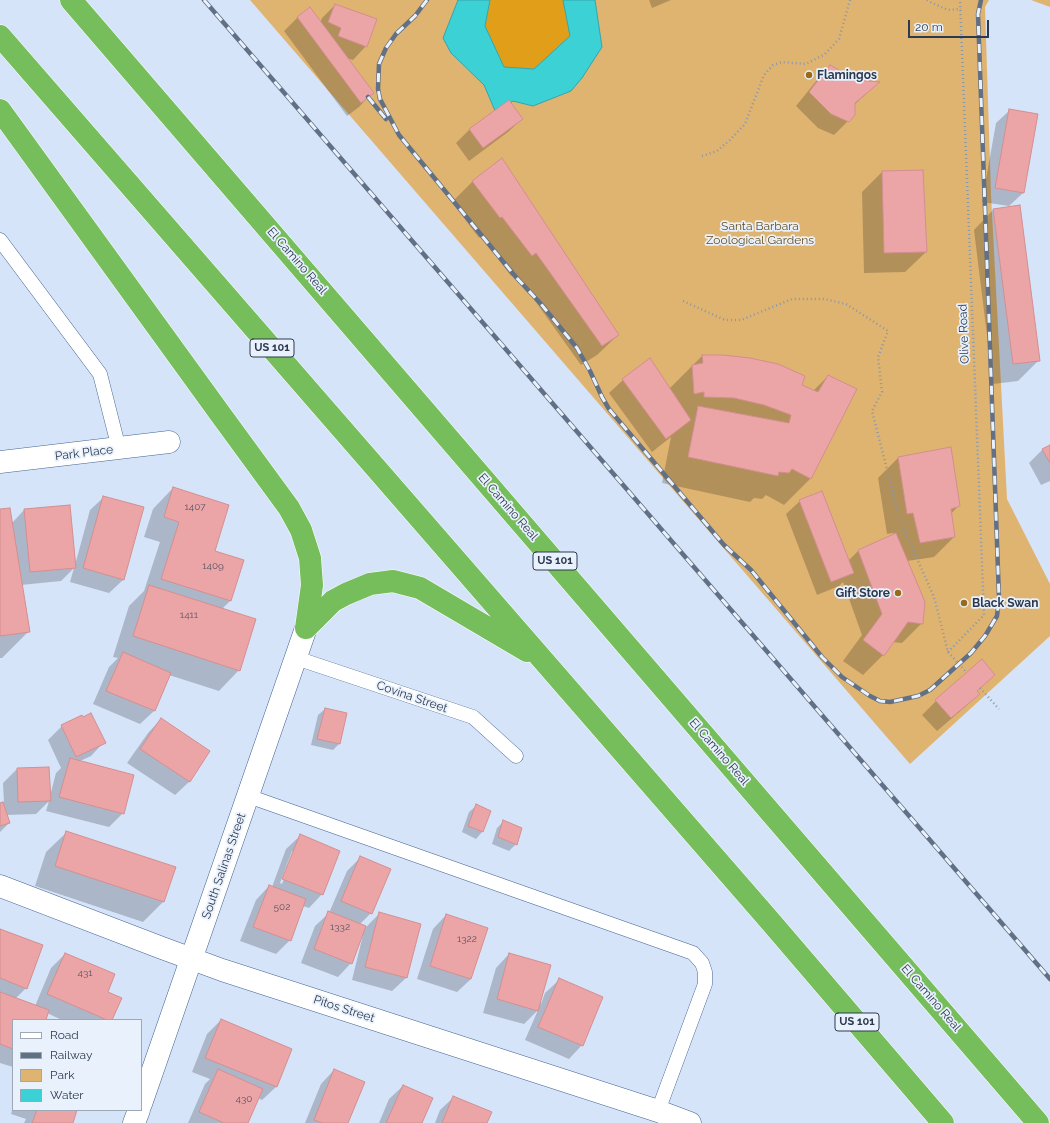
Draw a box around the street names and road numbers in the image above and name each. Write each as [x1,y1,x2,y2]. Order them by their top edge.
street label: El Camino Real [264,225,330,297]
street label: Olive Road [956,304,972,364]
road number: US 101 [250,339,294,357]
street label: Park Place [54,442,114,464]
street label: El Camino Real [475,471,541,543]
road number: US 101 [533,552,577,570]
street label: Covina Street [375,678,449,716]
street label: El Camino Real [686,716,752,788]
street label: South Salinas Street [199,811,249,921]
street label: El Camino Real [898,962,964,1034]
street label: Pitos Street [312,992,376,1026]
road number: US 101 [835,1013,879,1031]

